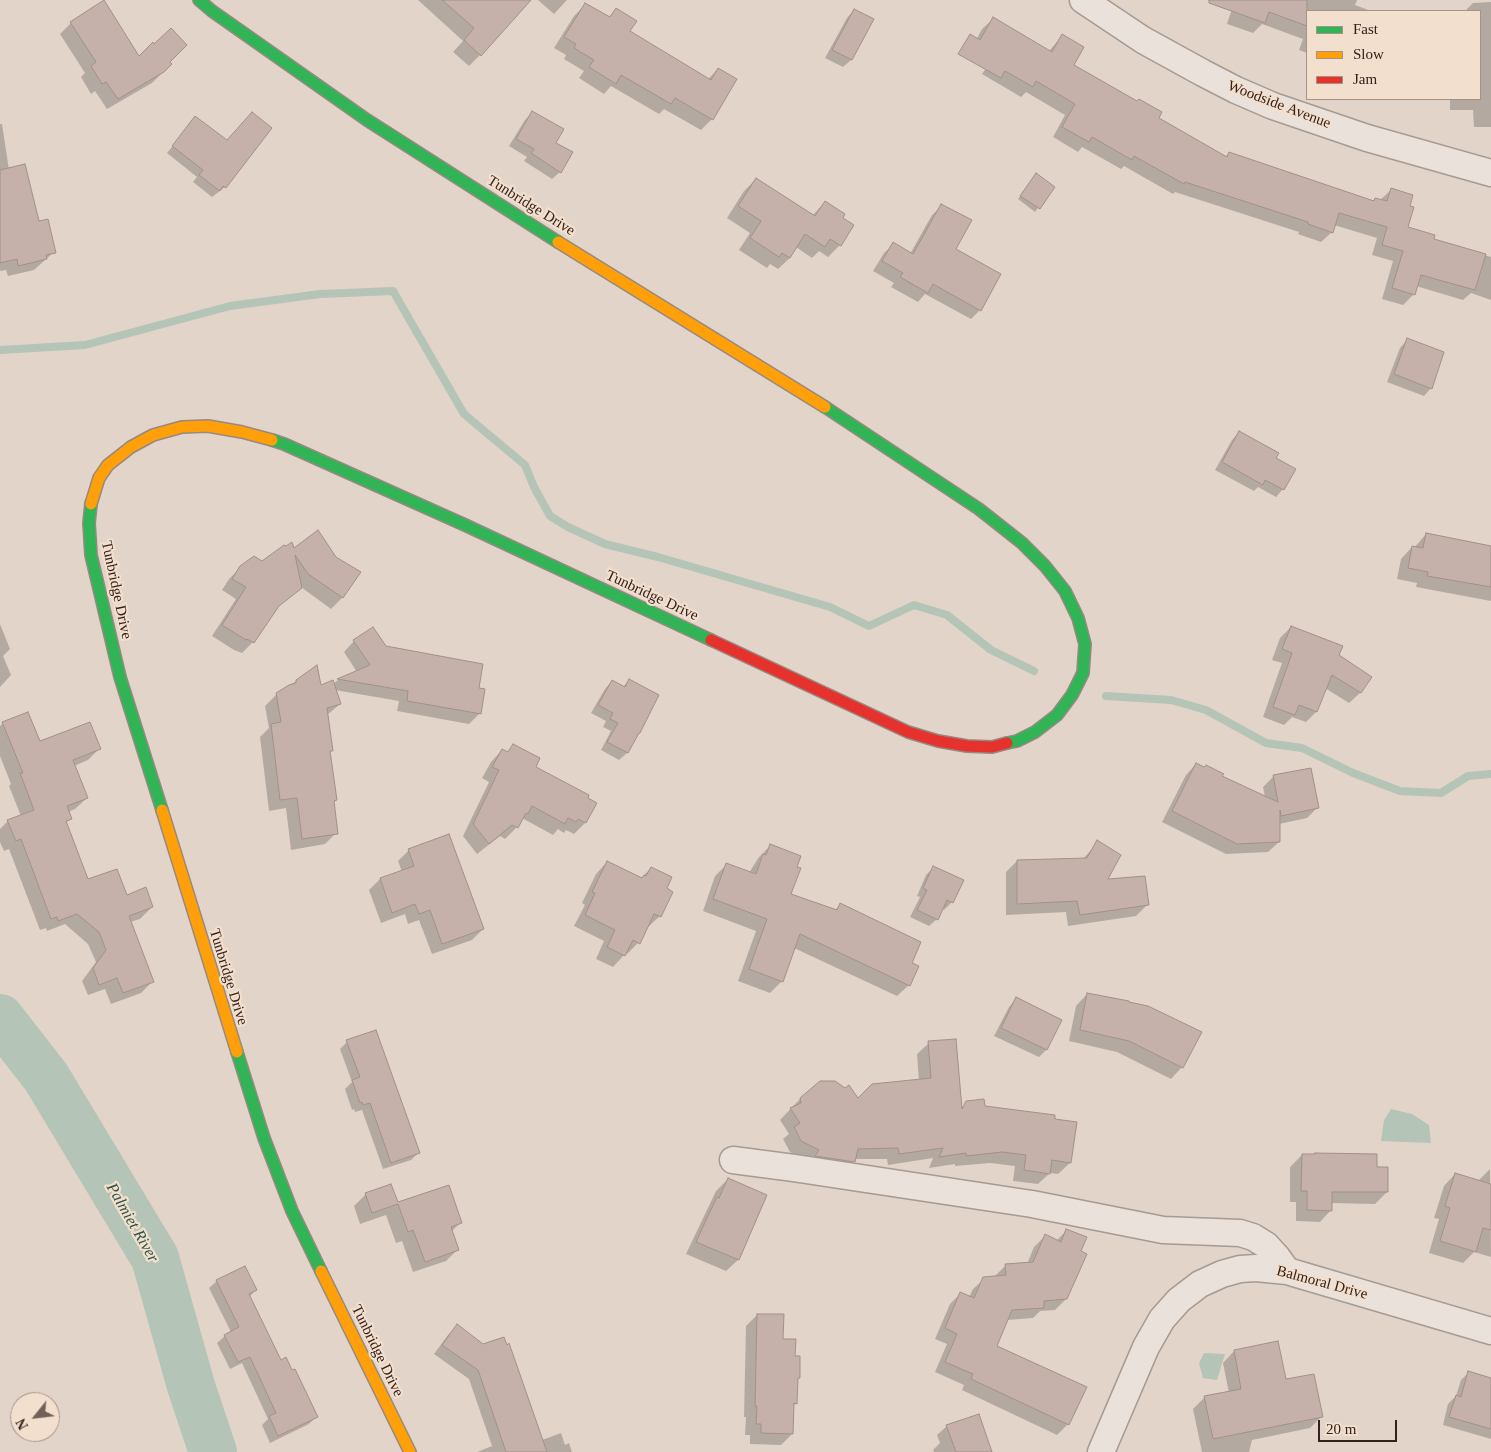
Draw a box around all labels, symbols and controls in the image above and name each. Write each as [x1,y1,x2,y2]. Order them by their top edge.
legend [1306,10,1481,100]
text: Fast [1353,21,1378,37]
text: Slow [1353,46,1384,62]
text: Jam [1353,71,1377,87]
street label: Woodside Avenue [1225,77,1333,133]
street label: Tunbridge Drive [484,172,578,240]
street label: Tunbridge Drive [97,539,135,641]
street label: Tunbridge Drive [603,567,701,625]
street label: Tunbridge Drive [205,927,251,1027]
water label: Palmiet River [102,1180,162,1266]
street label: Balmoral Drive [1274,1262,1370,1304]
street label: Tunbridge Drive [347,1302,407,1400]
north arrow [10,1392,60,1442]
scale bar [1321,1410,1400,1442]
text: N [13,1416,31,1432]
text: 20 m [1326,1421,1356,1437]

